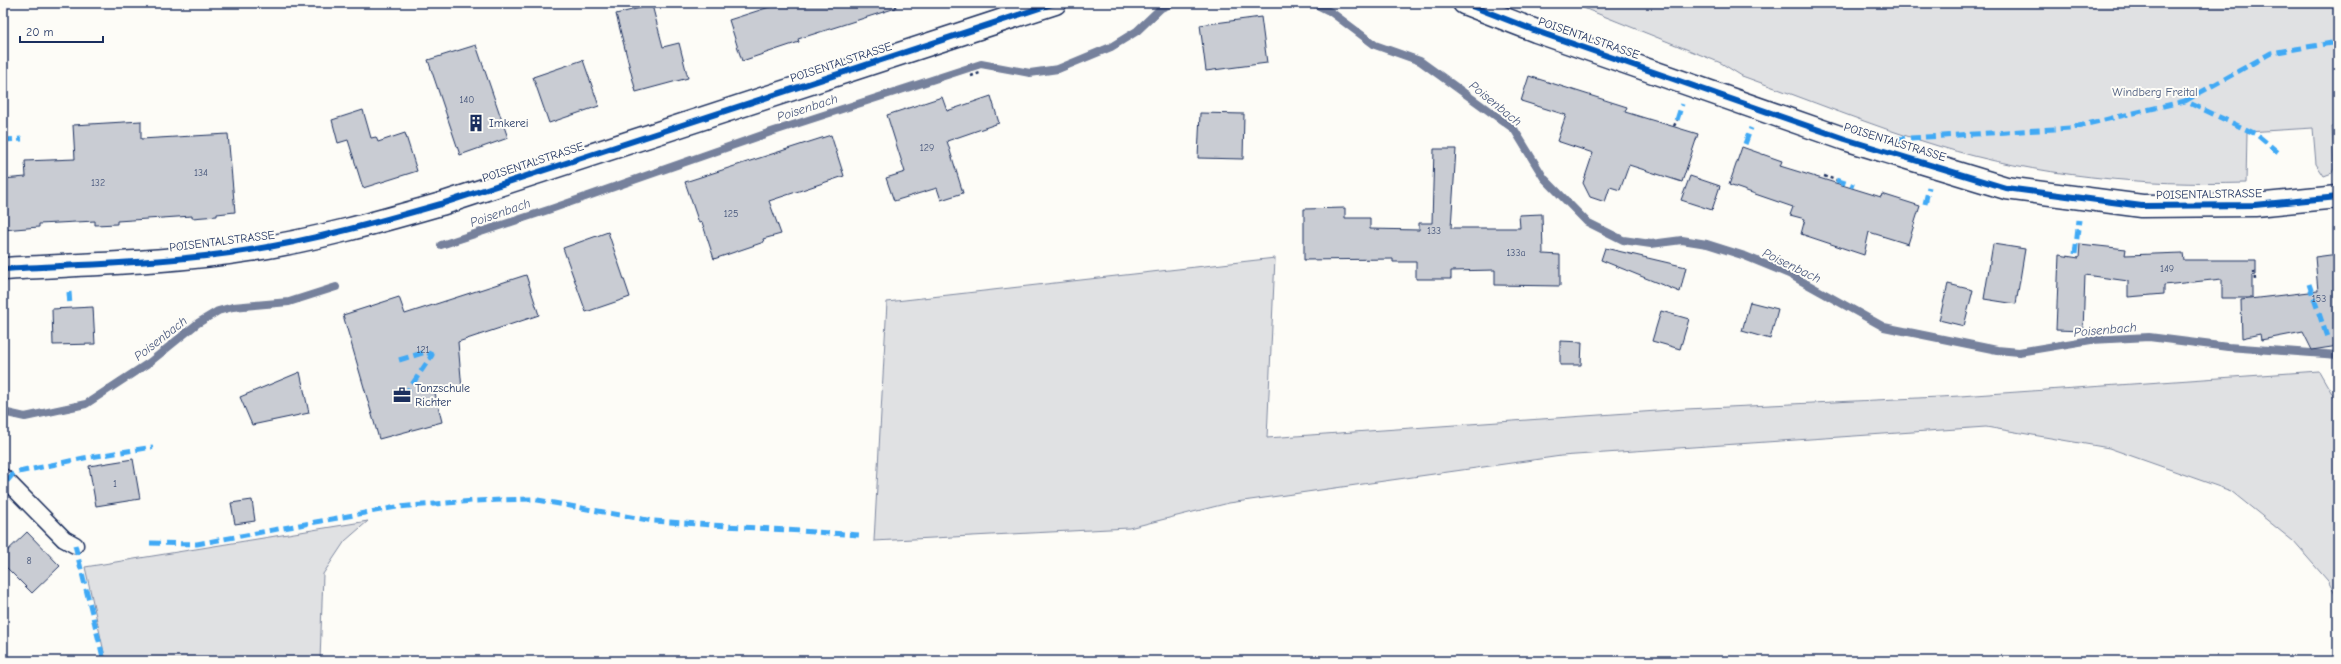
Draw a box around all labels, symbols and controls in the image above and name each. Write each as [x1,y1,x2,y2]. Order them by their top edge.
street label: POISENTALSTRASSE [1536,14,1642,62]
scale bar [20,18,103,44]
text: 20 m [26,25,54,39]
street label: POISENTALSTRASSE [788,39,894,85]
water label: Poisenbach [1466,78,1525,129]
park label: Windberg Freital [2112,85,2198,99]
water label: Poisenbach [775,91,839,124]
house number: 140 [460,94,474,106]
building icon: Imkerei [466,113,486,133]
place label: Imkerei [489,116,528,130]
street label: POISENTALSTRASSE [1842,120,1948,164]
street label: POISENTALSTRASSE [480,139,586,185]
house number: 129 [920,142,934,154]
house number: 134 [194,167,208,179]
house number: 132 [91,177,105,189]
street label: POISENTALSTRASSE [2156,186,2262,202]
water label: Poisenbach [468,195,532,230]
house number: 125 [724,208,738,220]
house number: 133 [1427,225,1441,237]
street label: POISENTALSTRASSE [168,228,276,254]
water label: Poisenbach [1760,245,1823,286]
house number: 133a [1506,247,1526,259]
house number: 149 [2160,263,2174,275]
house number: 153 [2312,293,2326,305]
water label: Poisenbach [131,313,190,364]
water label: Poisenbach [2073,319,2137,340]
house number: 121 [416,344,430,356]
place label: Tanzschule Richter [415,381,470,409]
office icon: Tanzschule Richter [392,385,412,405]
house number: 1 [113,478,117,490]
house number: 8 [26,555,32,567]

